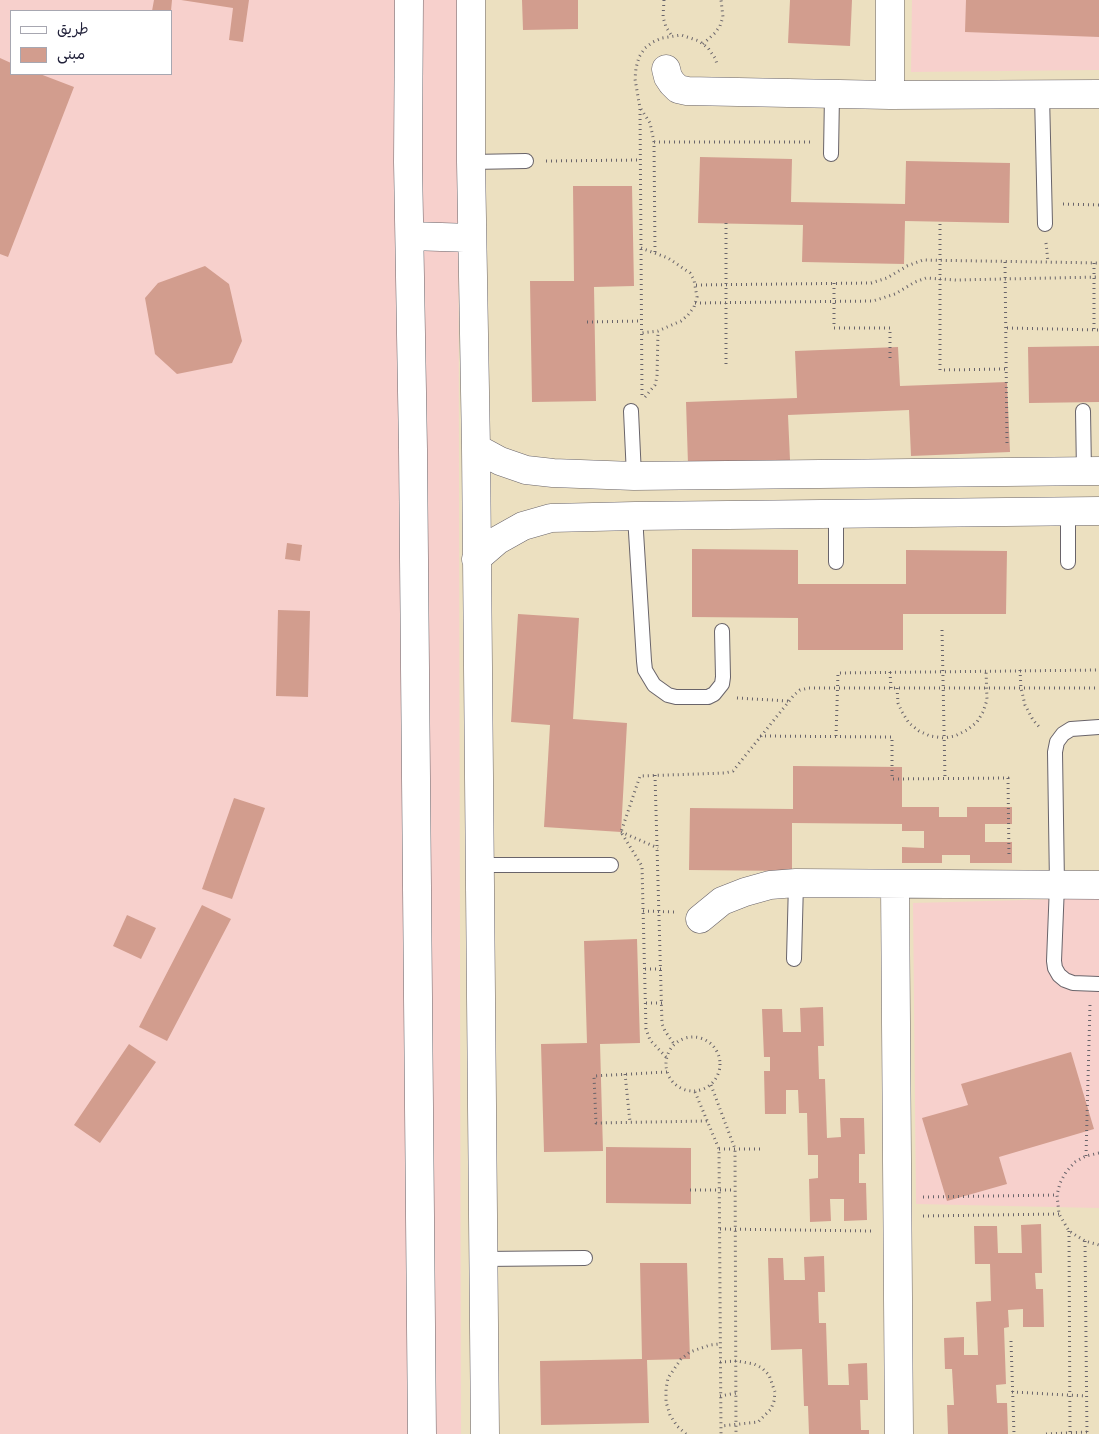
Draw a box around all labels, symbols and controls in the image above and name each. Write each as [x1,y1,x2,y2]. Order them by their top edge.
legend [10,10,172,75]
text: طريق [57,20,89,38]
text: مبنى [57,45,85,63]

